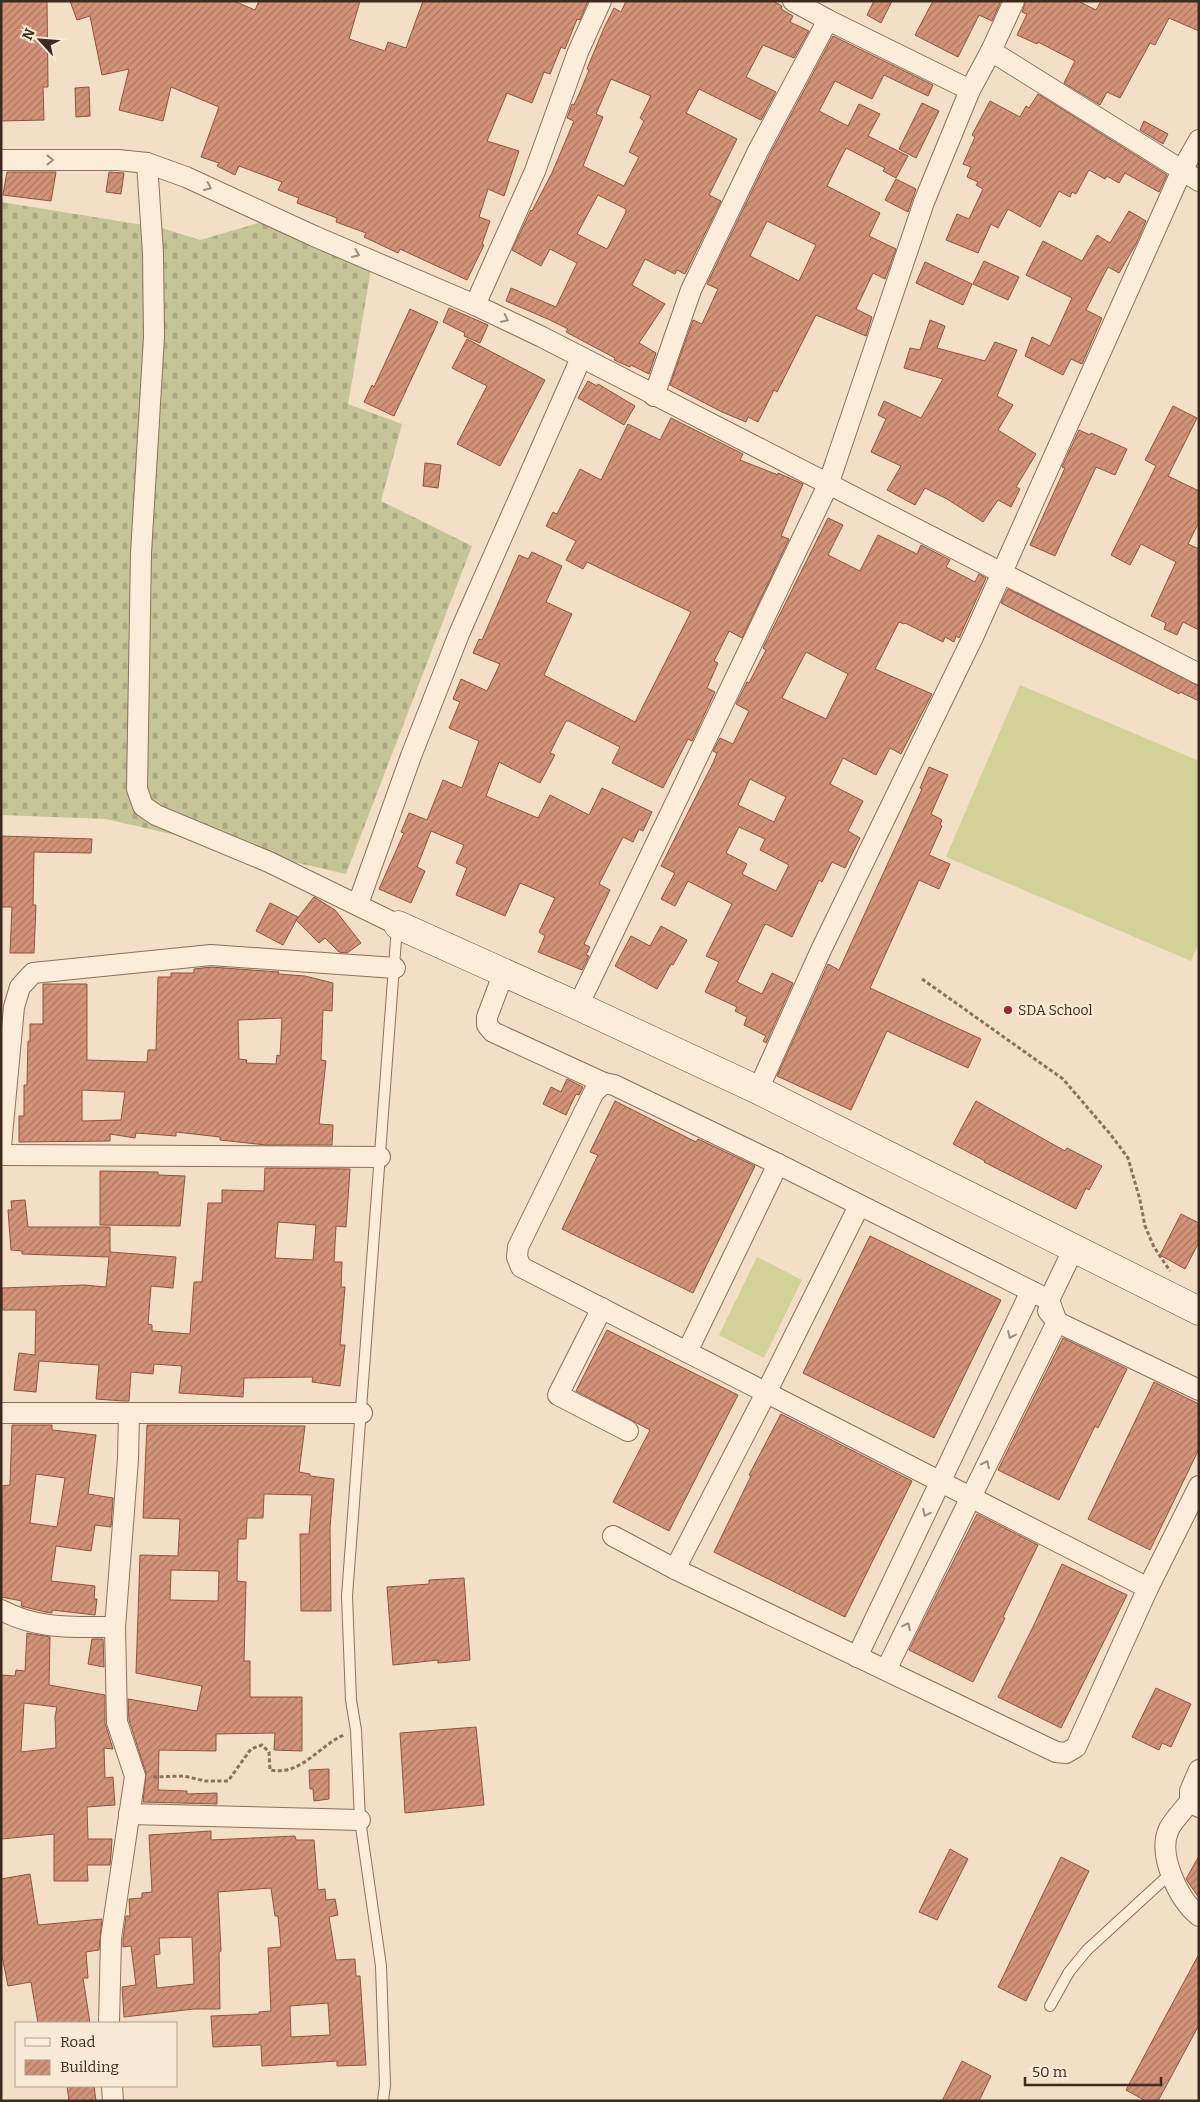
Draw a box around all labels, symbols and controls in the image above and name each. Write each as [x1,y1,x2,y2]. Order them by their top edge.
north arrow [15,15,65,65]
text: N [19,26,39,43]
one-way arrow [46,155,54,165]
one-way arrow [203,181,212,191]
one-way arrow [351,247,360,258]
one-way arrow [500,313,509,323]
place label: SDA School [1018,1002,1093,1019]
marker: SDA School [1002,1004,1014,1016]
one-way arrow [1006,1330,1017,1339]
one-way arrow [980,1461,990,1470]
one-way arrow [922,1508,932,1517]
one-way arrow [901,1622,912,1631]
legend [15,2022,178,2087]
text: Road [60,2033,95,2051]
scale bar [1025,2054,1161,2086]
text: Building [60,2058,119,2076]
text: 50 m [1032,2063,1068,2081]

